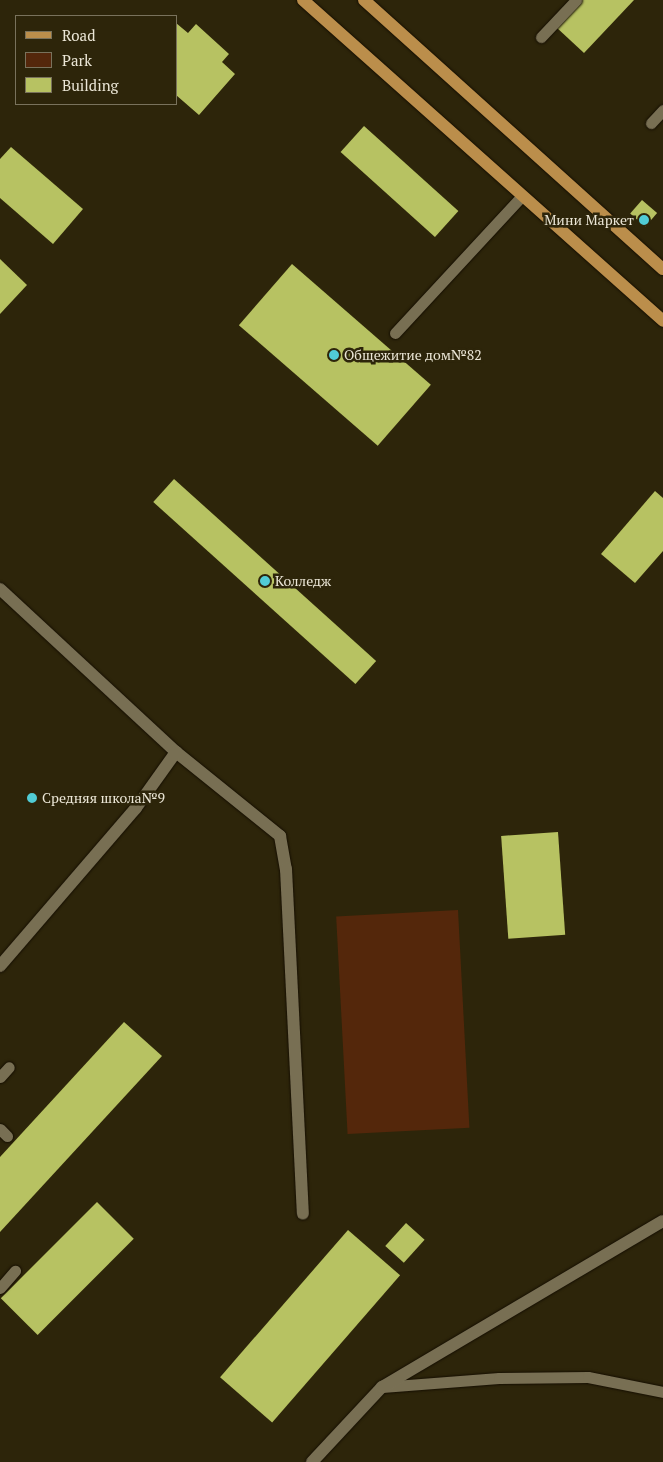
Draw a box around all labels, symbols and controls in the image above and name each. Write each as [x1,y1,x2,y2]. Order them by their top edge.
legend [15,15,178,105]
text: Road [62,25,95,45]
text: Park [62,50,92,70]
text: Building [62,75,119,95]
place label: Мини Маркет [544,212,634,228]
marker: Мини Маркет [638,214,650,226]
place label: Общежитие дом№82 [344,347,482,363]
marker: Общежитие дом№82 [328,349,340,361]
place label: Колледж [275,573,331,589]
marker: Колледж [259,575,271,587]
place label: Средняя школа№9 [42,790,165,806]
marker: Средняя школа№9 [26,792,38,804]

